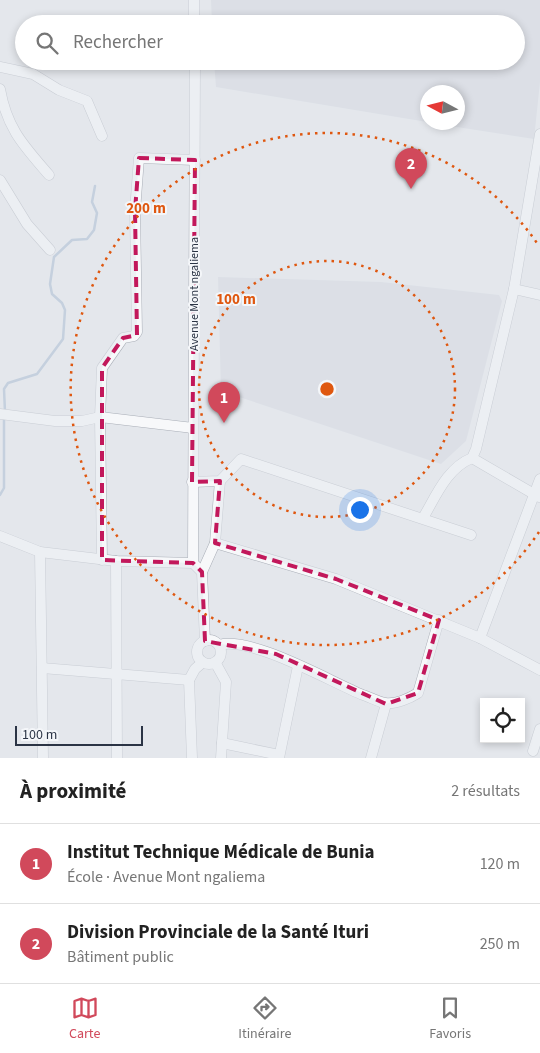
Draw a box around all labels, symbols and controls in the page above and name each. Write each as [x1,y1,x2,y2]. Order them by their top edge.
search box [15,15,525,70]
icon: search [33,29,61,57]
text: Rechercher [73,29,163,56]
north arrow [420,85,465,130]
pin: 2 [395,148,427,189]
text: 200 m [126,198,166,219]
street label: Avenue Mont ngaliema [186,237,203,351]
text: 100 m [216,289,256,310]
centre of rings [318,380,336,398]
pin: 1 [208,382,240,423]
your location [347,497,373,523]
map controls [480,698,525,743]
button: locate [480,698,525,743]
scale bar [15,723,142,746]
text: 100 m [22,725,57,745]
text: À proximité [20,776,126,806]
text: 2 résultats [451,780,520,802]
text: Institut Technique Médicale de Bunia [67,839,375,866]
text: 1 [32,853,40,875]
text: 120 m [480,853,520,875]
text: École · Avenue Mont ngaliema [67,866,265,888]
text: Division Provinciale de la Santé Ituri [67,919,369,946]
text: 2 [32,933,40,955]
text: 250 m [480,933,520,955]
text: Bâtiment public [67,946,174,968]
tab: Carte [69,994,100,1044]
tab: Itinéraire [238,994,291,1044]
tab: Favoris [429,994,471,1044]

